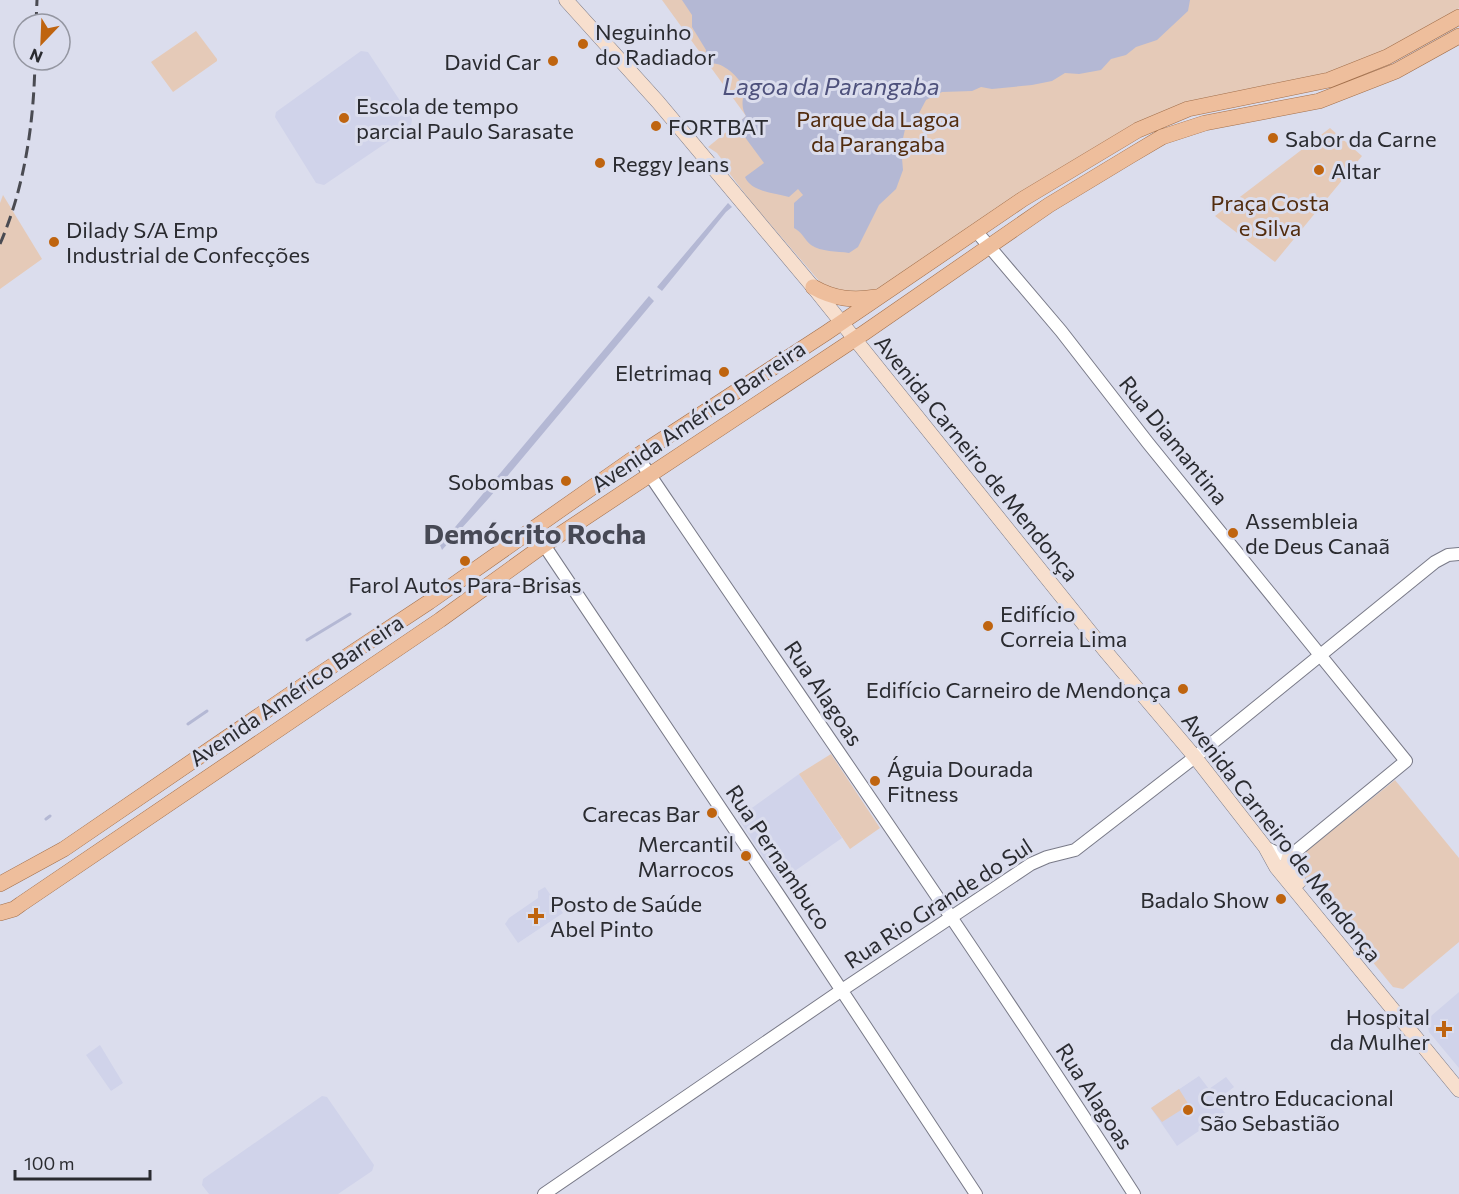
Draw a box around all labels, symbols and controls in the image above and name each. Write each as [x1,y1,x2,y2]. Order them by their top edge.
north arrow [12,12,72,72]
place label: Neguinho do Radiador [595,18,716,70]
marker: Neguinho do Radiador [576,37,590,51]
text: N [27,45,45,67]
place label: David Car [444,48,541,75]
marker: David Car [546,54,560,68]
water label: Lagoa da Parangaba [723,71,939,100]
place label: Escola de tempo parcial Paulo Sarasate [356,92,574,144]
park label: Parque da Lagoa da Parangaba [796,105,960,157]
marker: Escola de tempo parcial Paulo Sarasate [337,111,351,125]
place label: FORTBAT [668,113,769,140]
marker: FORTBAT [649,119,663,133]
place label: Sabor da Carne [1285,125,1437,152]
marker: Sabor da Carne [1266,131,1280,145]
place label: Reggy Jeans [612,150,729,177]
marker: Reggy Jeans [593,156,607,170]
place label: Altar [1331,157,1381,184]
marker: Altar [1312,163,1326,177]
park label: Praça Costa e Silva [1211,189,1329,241]
place label: Dilady S/A Emp Industrial de Confecções [66,216,310,268]
marker: Dilady S/A Emp Industrial de Confecções [47,235,61,249]
street label: Avenida Carneiro de Mendonça [869,329,1085,587]
street label: Avenida Américo Barreira [586,334,810,498]
place label: Eletrimaq [615,359,712,386]
marker: Eletrimaq [717,365,731,379]
street label: Rua Diamantina [1114,370,1234,510]
place label: Sobombas [448,468,554,495]
marker: Sobombas [559,474,573,488]
place label: Assembleia de Deus Canaã [1245,507,1390,559]
district label: Demócrito Rocha [424,516,646,550]
marker: Assembleia de Deus Canaã [1226,526,1240,540]
marker: Farol Autos Para-Brisas [458,554,472,568]
place label: Farol Autos Para-Brisas [348,571,582,598]
place label: Edifício Correia Lima [1000,600,1127,652]
street label: Avenida Américo Barreira [184,608,408,772]
marker: Edifício Correia Lima [981,619,995,633]
street label: Rua Alagoas [779,635,869,751]
place label: Edifício Carneiro de Mendonça [866,676,1171,703]
marker: Edifício Carneiro de Mendonça [1176,682,1190,696]
street label: Avenida Carneiro de Mendonça [1176,707,1388,967]
place label: Águia Dourada Fitness [887,755,1033,807]
marker: Águia Dourada Fitness [868,774,882,788]
street label: Rua Pernambuco [721,779,837,935]
place label: Carecas Bar [582,800,700,827]
marker: Carecas Bar [705,806,719,820]
place label: Mercantil Marrocos [637,830,734,882]
street label: Rua Rio Grande do Sul [839,832,1037,974]
marker: Mercantil Marrocos [739,849,753,863]
place label: Badalo Show [1140,886,1269,913]
place label: Posto de Saúde Abel Pinto [550,890,702,942]
marker: Badalo Show [1274,892,1288,906]
marker: Posto de Saúde Abel Pinto [527,907,545,925]
place label: Hospital da Mulher [1330,1003,1430,1055]
marker: Hospital da Mulher [1435,1020,1453,1038]
street label: Rua Alagoas [1051,1038,1139,1154]
place label: Centro Educacional São Sebastião [1200,1084,1394,1136]
marker: Centro Educacional São Sebastião [1181,1103,1195,1117]
scale bar [15,1143,150,1181]
text: 100 m [24,1152,74,1174]

